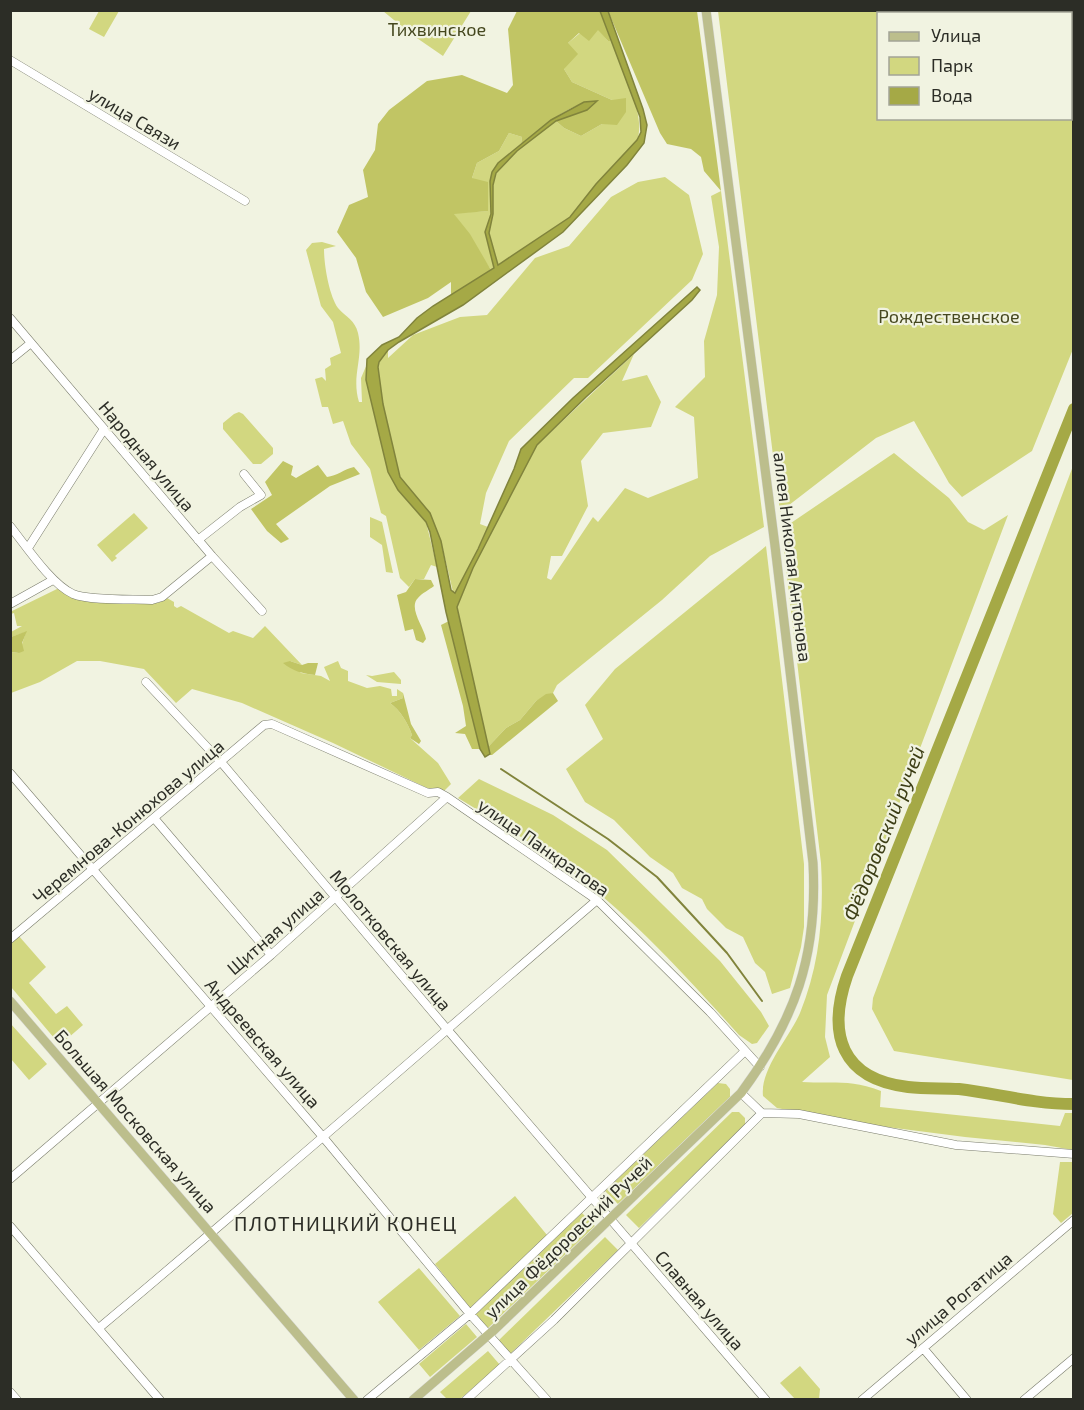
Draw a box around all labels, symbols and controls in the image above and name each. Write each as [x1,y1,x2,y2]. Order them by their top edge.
legend [877,12,1072,120]
park label: Тихвинское [388,18,486,40]
text: Улица [931,24,981,46]
text: Парк [931,54,973,76]
street label: улица Связи [85,82,185,154]
text: Вода [931,84,973,106]
park label: Рождественское [878,305,1020,327]
street label: Народная улица [94,396,200,516]
street label: аллея Николая Антонова [769,451,817,663]
street label: Черемнова-Конюхова улица [28,734,228,908]
water label: Фёдоровский ручей [837,742,929,924]
street label: улица Панкратова [474,793,614,901]
street label: Молотковская улица [326,865,456,1015]
street label: Щитная улица [222,883,328,979]
street label: Андреевская улица [201,974,325,1112]
street label: Большая Московская улица [50,1025,222,1217]
street label: улица Фёдоровский Ручей [480,1151,656,1323]
district label: ПЛОТНИЦКИЙ КОНЕЦ [234,1211,458,1235]
street label: Славная улица [651,1246,749,1354]
street label: улица Рогатица [900,1247,1016,1349]

